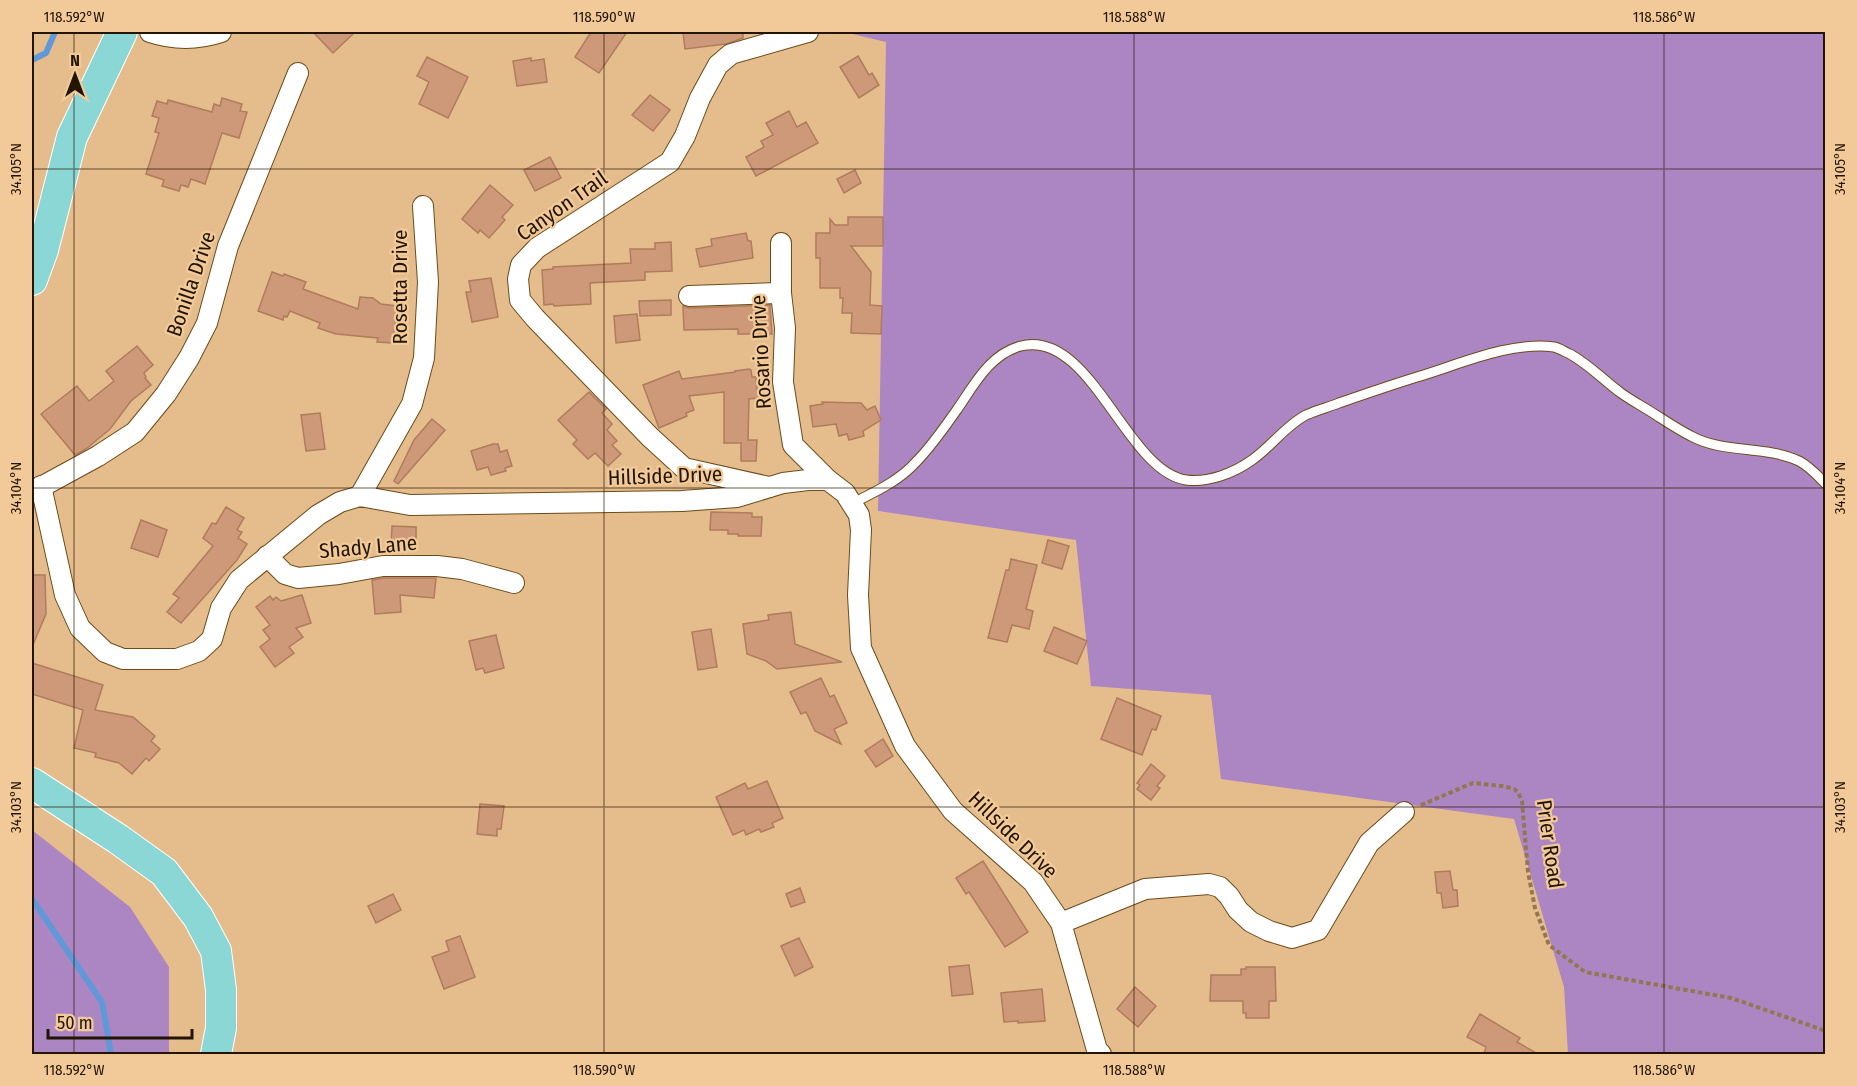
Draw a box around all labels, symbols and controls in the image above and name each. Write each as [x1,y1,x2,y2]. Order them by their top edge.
text: 118.592°W [44,8,104,26]
text: 118.590°W [573,8,635,26]
text: 118.588°W [1103,8,1165,26]
text: 118.586°W [1633,8,1695,26]
north arrow [45,45,105,105]
text: N [70,51,80,70]
text: 34.105°N [7,143,25,195]
text: 34.105°N [1831,143,1849,195]
street label: Canyon Trail [512,165,613,247]
street label: Bonilla Drive [161,228,221,340]
street label: Rosetta Drive [387,230,413,344]
street label: Rosario Drive [745,294,777,410]
street label: Hillside Drive [607,461,723,491]
text: 34.104°N [7,462,25,514]
text: 34.104°N [1831,462,1849,514]
street label: Shady Lane [318,530,418,564]
text: 34.103°N [7,781,25,833]
text: 34.103°N [1831,781,1849,833]
street label: Hillside Drive [963,786,1063,884]
street label: Prier Road [1531,798,1569,890]
scale bar [48,1002,192,1040]
text: 50 m [57,1012,93,1034]
text: 118.592°W [44,1061,104,1079]
text: 118.590°W [573,1061,635,1079]
text: 118.588°W [1103,1061,1165,1079]
text: 118.586°W [1633,1061,1695,1079]

